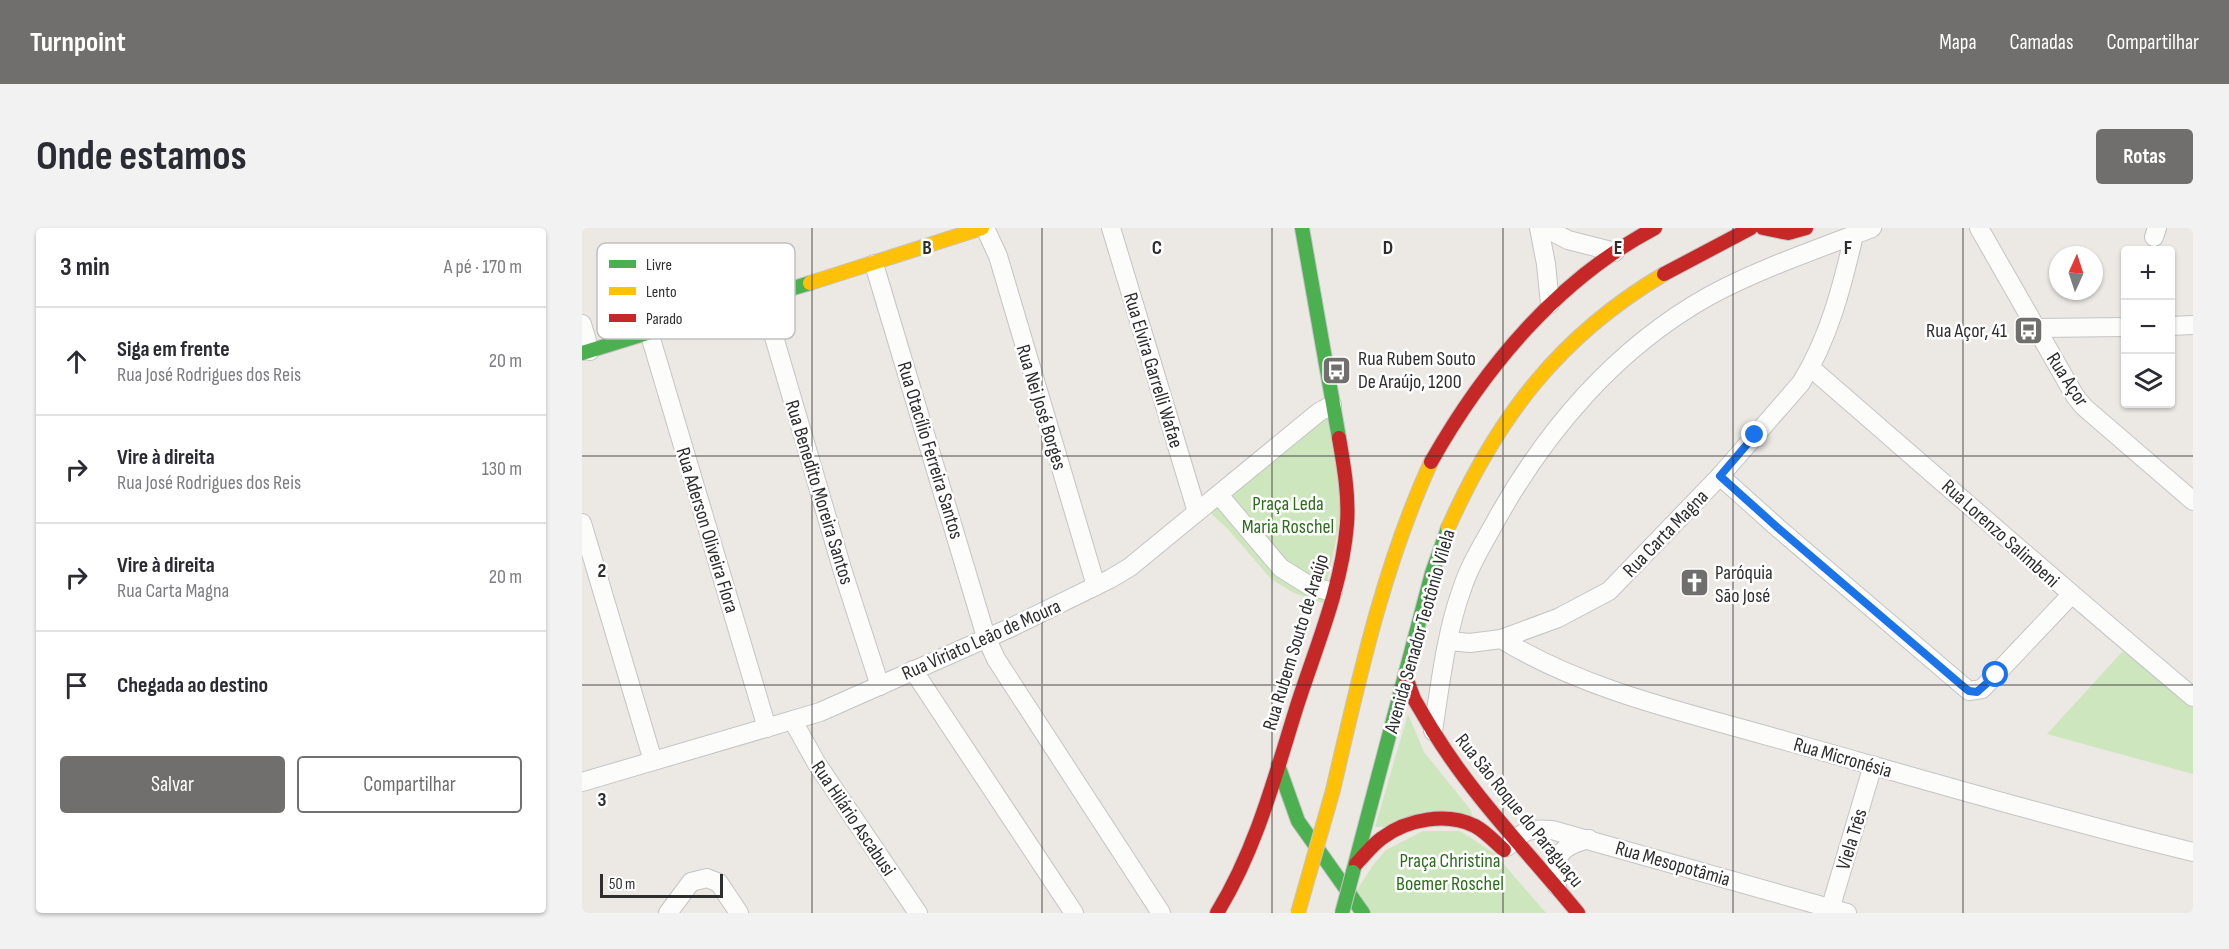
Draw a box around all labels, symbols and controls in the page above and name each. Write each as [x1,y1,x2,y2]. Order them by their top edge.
text: Turnpoint [30,26,126,59]
text: Mapa [1939,30,1977,55]
text: Camadas [2010,30,2073,55]
text: Compartilhar [2106,30,2199,55]
button: Rotas [2096,129,2193,184]
text: Onde estamos [36,131,247,182]
text: B [922,236,932,260]
text: C [1152,236,1162,260]
text: D [1383,236,1393,260]
text: E [1614,236,1622,260]
text: F [1844,236,1852,260]
legend [597,243,795,339]
north arrow [2049,246,2103,300]
map controls [2121,246,2175,408]
button: + [2121,246,2175,300]
text: 3 min [60,252,110,283]
text: A pé · 170 m [444,255,522,279]
text: Livre [646,256,672,275]
text: Lento [646,283,677,302]
street label: Rua Elvira Garrelli Wafae [1118,290,1188,451]
button: − [2121,300,2175,354]
text: Parado [646,310,683,329]
bus stop icon: Rua Açor, 41 [2012,314,2044,346]
place label: Rua Açor, 41 [1926,319,2007,343]
text: Siga em frente [117,336,230,363]
street label: Rua Nei José Borges [1011,342,1072,473]
icon: ahead [60,345,93,378]
place label: Rua Rubem Souto De Araújo, 1200 [1358,347,1476,394]
street label: Rua Açor [2041,348,2094,411]
text: 20 m [489,349,522,373]
bus stop icon: Rua Rubem Souto De Araújo, 1200 [1321,354,1353,386]
button: layers [2121,354,2175,408]
street label: Rua Otacílio Ferreira Santos [892,359,968,542]
text: Rua José Rodrigues dos Reis [117,363,301,387]
street label: Rua Benedito Moreira Santos [780,397,859,587]
route end [1741,421,1767,447]
text: Vire à direita [117,444,215,471]
street label: Rua Aderson Oliveira Flora [670,445,744,616]
icon: right [60,453,93,486]
text: 130 m [482,457,522,481]
text: Rua José Rodrigues dos Reis [117,471,301,495]
street label: Rua Lorenzo Salimbeni [1937,475,2064,593]
street label: Rua Carta Magna [1618,485,1713,582]
park label: Praça Leda Maria Roschel [1242,492,1334,539]
street label: Avenida Senador Teotônio Vilela [1379,527,1461,737]
street label: Rua Rubem Souto de Araújo [1258,551,1334,733]
text: Vire à direita [117,552,215,579]
text: 2 [598,559,606,583]
icon: right [60,561,93,594]
place label: Paróquia São José [1715,561,1773,608]
text: 20 m [489,565,522,589]
church icon: Paróquia São José [1678,567,1710,599]
text: Rua Carta Magna [117,579,229,603]
street label: Rua Viriato Leão de Moura [898,594,1065,686]
route start [1982,661,2008,687]
icon: arrive [60,669,93,702]
text: Chegada ao destino [117,672,268,699]
street label: Rua São Roque do Paraguaçu [1450,729,1589,892]
street label: Rua Micronésia [1791,733,1895,783]
button: Salvar [60,756,285,813]
button: Compartilhar [297,756,522,813]
street label: Rua Hilário Ascabusi [806,756,900,881]
text: 3 [598,788,607,812]
street label: Viela Três [1831,806,1873,873]
street label: Rua Mesopotâmia [1612,836,1733,892]
park label: Praça Christina Boemer Roschel [1396,849,1504,896]
scale bar [600,871,723,898]
text: 50 m [609,875,635,894]

